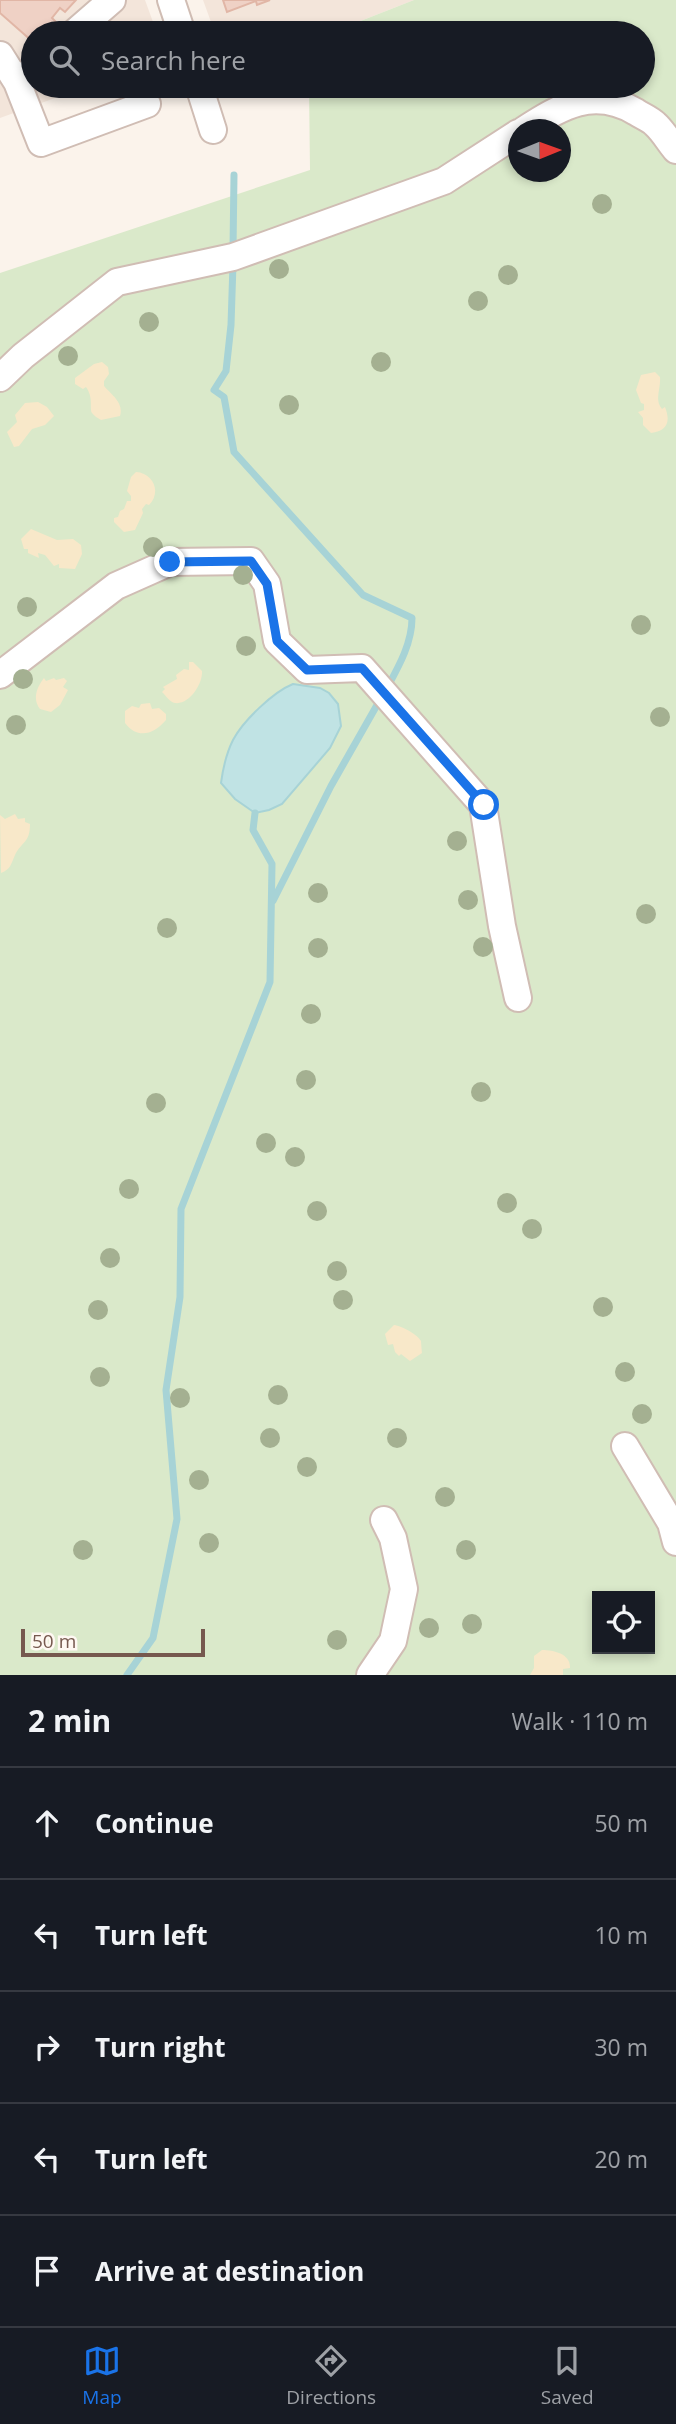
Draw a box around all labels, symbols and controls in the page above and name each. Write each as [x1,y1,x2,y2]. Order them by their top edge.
search box [21,21,655,98]
icon: search [45,41,83,79]
text: Search here [101,42,246,78]
north arrow [508,119,571,182]
route end [154,546,185,577]
route start [468,789,499,820]
map controls [592,1591,655,1654]
button: locate [592,1591,655,1654]
scale bar [21,1626,205,1658]
text: 50 m [32,1628,76,1654]
text: 2 min [28,1700,111,1741]
text: Walk · 110 m [511,1705,648,1737]
icon: ahead [28,1804,66,1842]
text: Continue [95,1805,214,1841]
text: 50 m [594,1807,648,1839]
icon: left [28,1916,66,1954]
text: Turn left [95,1917,207,1953]
text: 10 m [594,1919,648,1951]
icon: right [28,2028,66,2066]
text: Turn right [95,2029,226,2065]
text: 30 m [594,2031,648,2063]
icon: left [28,2140,66,2178]
text: Turn left [95,2141,207,2177]
text: 20 m [594,2143,648,2175]
icon: arrive [28,2252,66,2290]
text: Arrive at destination [95,2253,364,2289]
tab: Map [82,2342,122,2410]
tab: Directions [286,2342,376,2410]
tab: Saved [541,2342,594,2410]

